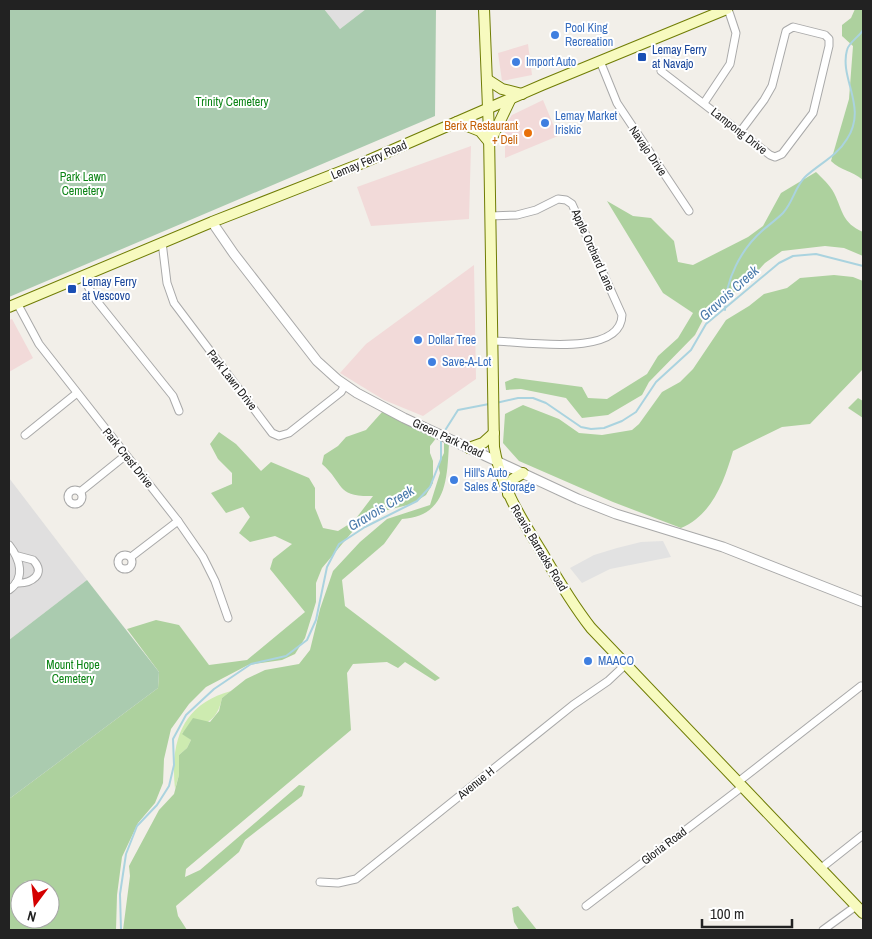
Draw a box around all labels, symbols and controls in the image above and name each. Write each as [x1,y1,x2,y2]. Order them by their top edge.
place label: Pool King Recreation [565,20,613,50]
marker: Pool King Recreation [549,29,561,41]
place label: Lemay Ferry at Navajo [652,42,707,72]
marker: Lemay Ferry at Navajo [636,51,648,63]
place label: Import Auto [526,54,576,70]
marker: Import Auto [510,56,522,68]
park label: Trinity Cemetery [196,94,269,110]
street label: Lampong Drive [708,104,770,158]
place label: Lemay Market Iriskic [555,108,618,138]
marker: Lemay Market Iriskic [539,117,551,129]
place label: Berix Restaurant + Deli [444,118,518,148]
street label: Navajo Drive [625,123,671,179]
marker: Berix Restaurant + Deli [522,127,534,139]
street label: Lemay Ferry Road [329,137,409,183]
park label: Park Lawn Cemetery [60,169,106,199]
street label: Apple Orchard Lane [567,206,618,293]
water label: Gravois Creek [695,261,763,324]
place label: Lemay Ferry at Vescovo [82,274,137,304]
marker: Lemay Ferry at Vescovo [66,283,78,295]
place label: Dollar Tree [428,332,476,348]
marker: Dollar Tree [412,334,424,346]
street label: Park Lawn Drive [203,346,261,414]
place label: Save-A-Lot [442,354,491,370]
marker: Save-A-Lot [426,356,438,368]
street label: Green Park Road [410,415,486,461]
street label: Park Crest Drive [99,425,157,491]
place label: Hill's Auto Sales & Storage [464,465,535,495]
marker: Hill's Auto Sales & Storage [448,474,460,486]
water label: Gravois Creek [345,481,418,535]
street label: Reavis Barracks Road [507,502,571,594]
place label: MAACO [598,653,634,669]
marker: MAACO [582,655,594,667]
park label: Mount Hope Cemetery [46,657,100,687]
street label: Avenue H [453,763,498,803]
street label: Gloria Road [638,824,690,868]
north arrow [10,879,60,929]
scale bar [702,896,792,928]
text: 100 m [710,903,744,924]
text: N [25,907,38,926]

